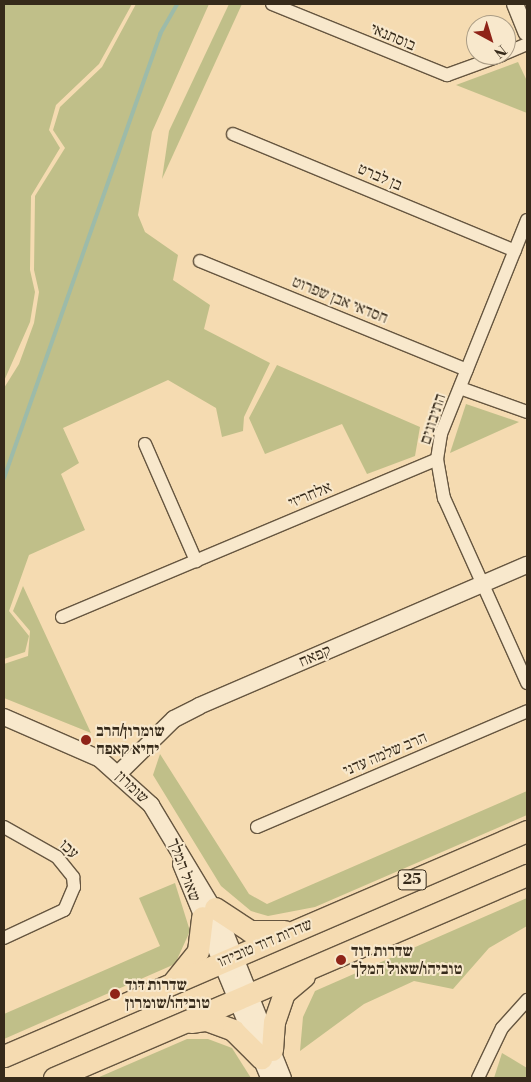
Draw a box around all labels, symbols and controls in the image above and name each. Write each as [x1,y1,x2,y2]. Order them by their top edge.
north arrow [466,15,516,65]
street label: בוסתנאי [367,19,419,55]
text: N [490,40,510,61]
street label: בן לברט [355,159,405,195]
street label: חסדאי אבן שפרוט [289,272,391,328]
street label: התיבונים [416,391,450,447]
street label: אלחריזי [285,477,335,513]
street label: קפאח [296,641,334,671]
place label: שומרון/הרב יחיא קאפח [96,721,165,759]
street label: הרב שלמה עדני [340,728,430,780]
marker: שומרון/הרב יחיא קאפח [80,734,92,746]
street label: שומרון [111,767,153,807]
street label: עכו [55,835,83,863]
street label: שאול המלך [164,836,204,904]
road number: 25 [397,868,427,892]
street label: שדרות דוד טוביהו [215,914,315,972]
place label: שדרות דוד טוביהו/שאול המלך [351,941,462,979]
marker: שדרות דוד טוביהו/שאול המלך [335,954,347,966]
place label: שדרות דוד טוביהו/שומרון [125,975,210,1013]
marker: שדרות דוד טוביהו/שומרון [109,988,121,1000]

